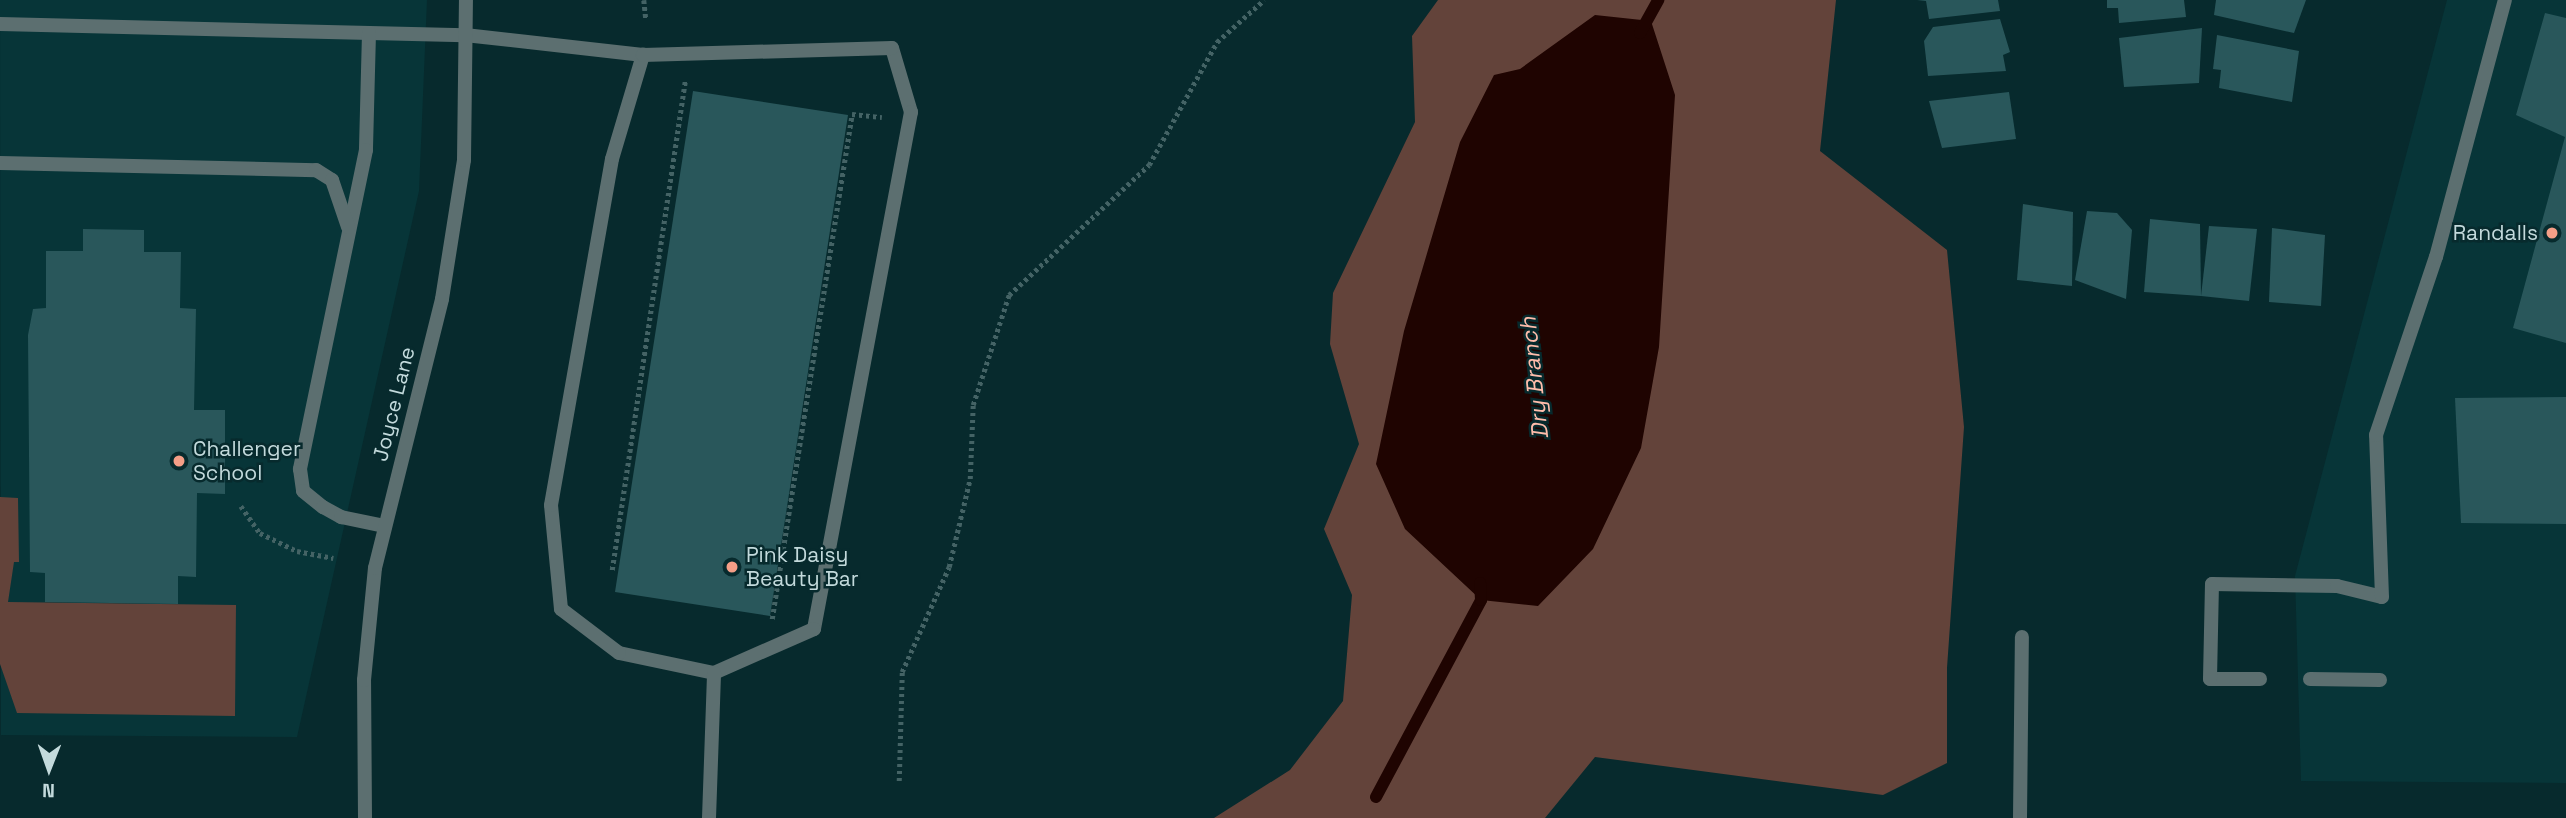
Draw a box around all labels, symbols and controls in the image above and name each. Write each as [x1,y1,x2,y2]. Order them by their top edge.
place label: Randalls [2453,220,2538,246]
marker: Randalls [2544,225,2560,241]
water label: Dry Branch [1514,316,1554,440]
street label: Joyce Lane [368,344,420,464]
place label: Challenger School [193,436,301,486]
marker: Challenger School [171,453,187,469]
place label: Pink Daisy Beauty Bar [746,542,859,592]
marker: Pink Daisy Beauty Bar [724,559,740,575]
north arrow [14,734,84,804]
text: N [42,778,55,803]

